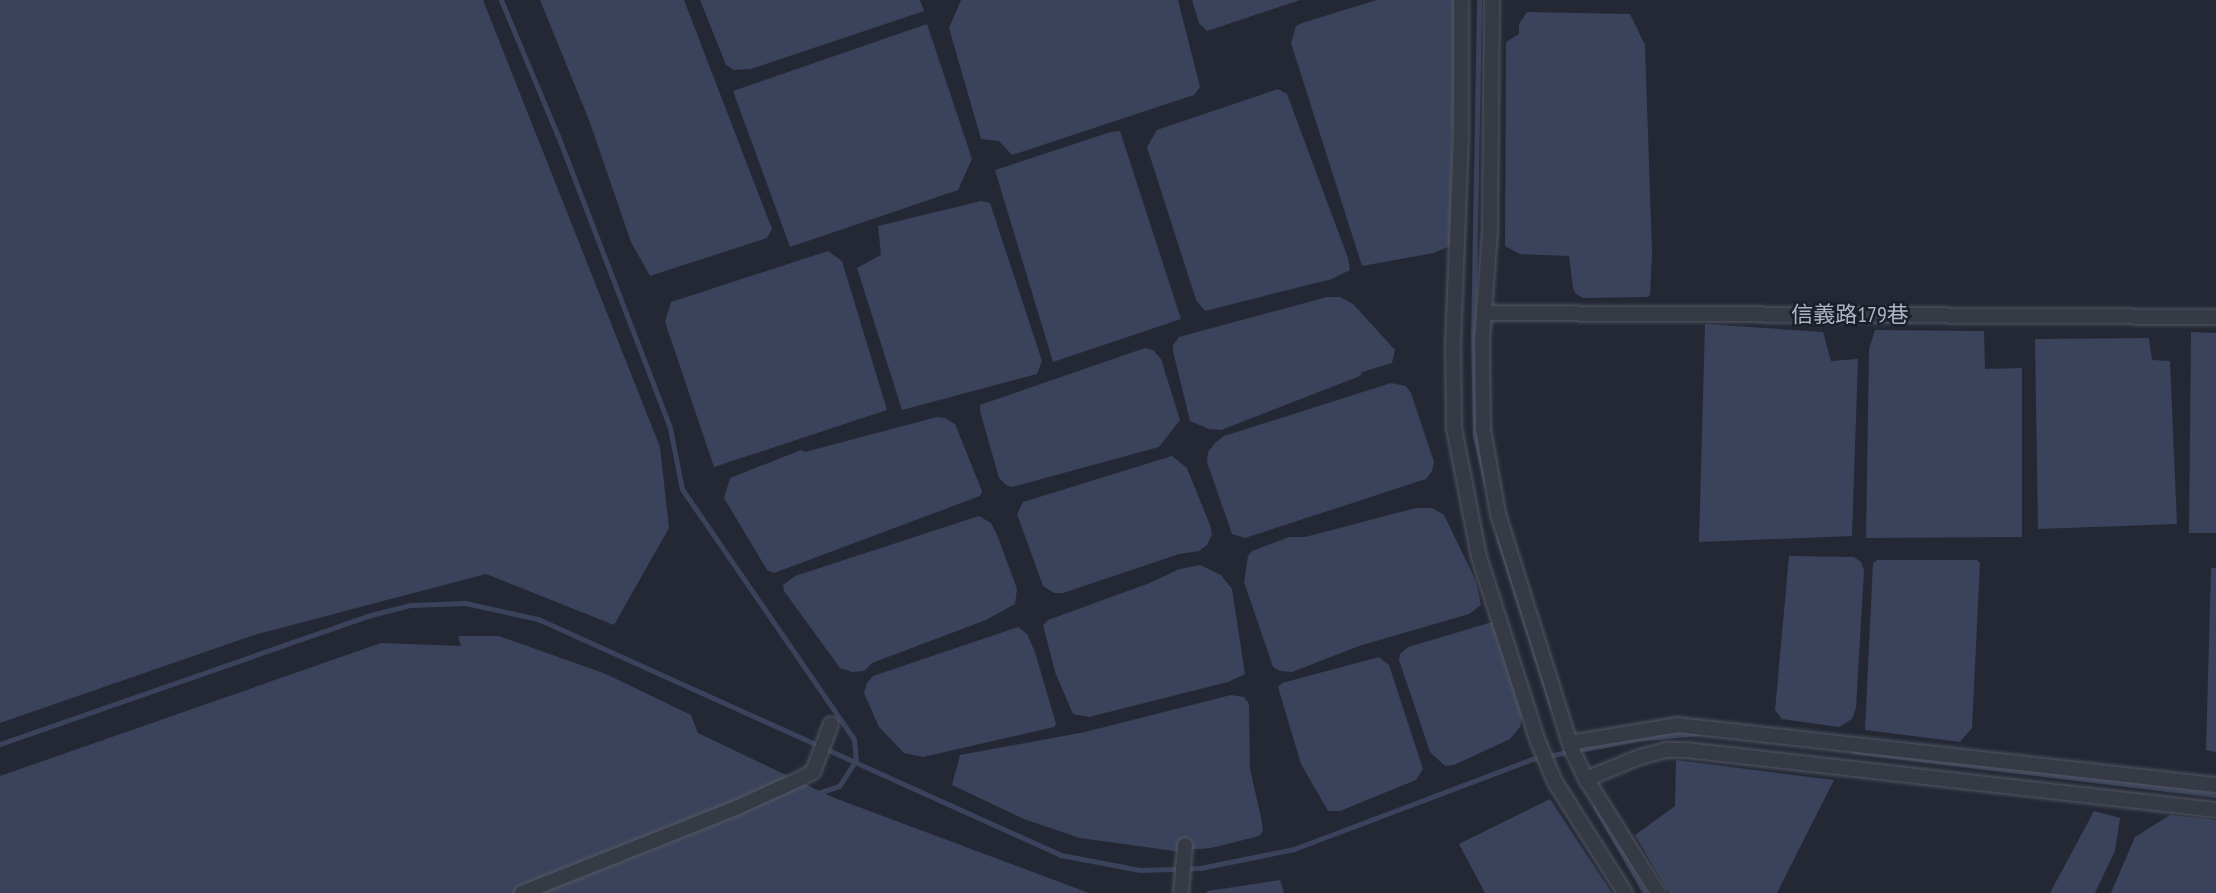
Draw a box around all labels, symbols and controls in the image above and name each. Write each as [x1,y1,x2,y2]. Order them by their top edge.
street label: 信義路179巷 [1791,302,1909,328]

